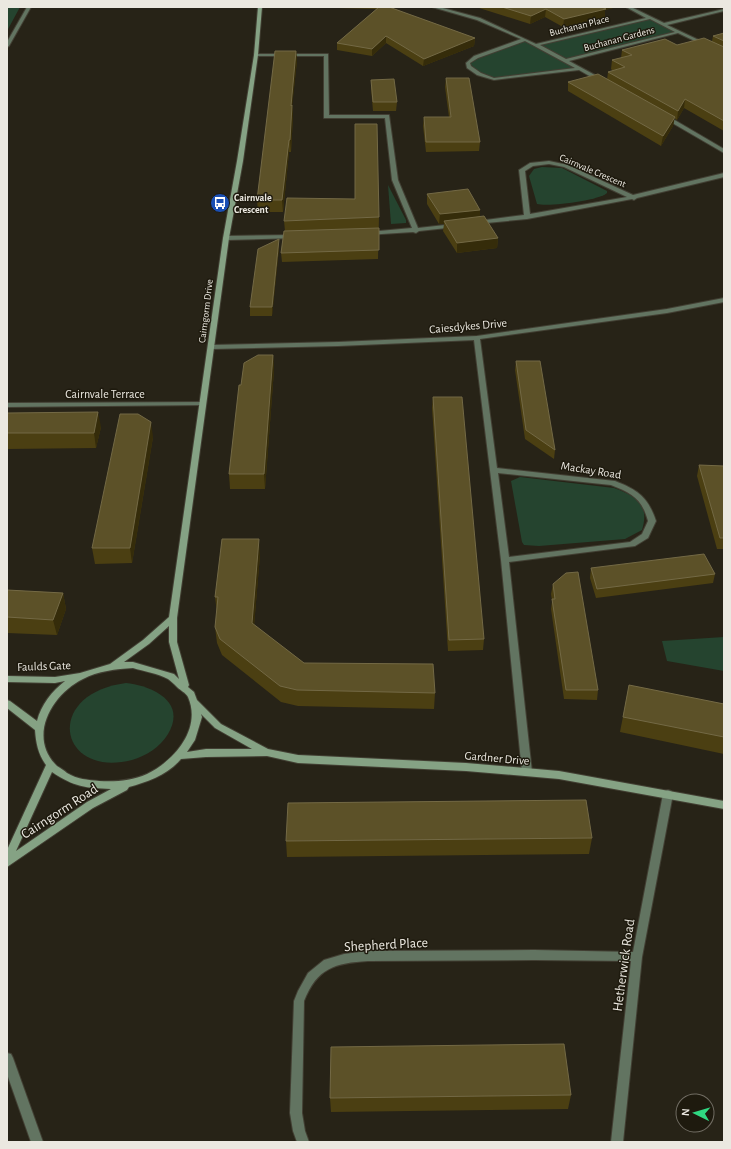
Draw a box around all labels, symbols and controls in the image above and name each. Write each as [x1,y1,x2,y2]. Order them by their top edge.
street label: Buchanan Place [548,14,611,38]
street label: Buchanan Gardens [583,25,656,53]
street label: Cairnvale Crescent [558,152,628,190]
bus stop icon: Cairnvale Crescent [209,192,231,214]
place label: Cairnvale Crescent [234,193,272,215]
street label: Cairngorm Drive [197,278,215,343]
street label: Caiesdykes Drive [429,317,508,336]
street label: Cairnvale Terrace [65,388,145,400]
street label: Mackay Road [560,459,622,482]
street label: Faulds Gate [17,659,71,673]
street label: Gardner Drive [464,749,530,767]
street label: Cairngorm Road [19,782,100,842]
street label: Hetherwick Road [611,918,637,1012]
street label: Shepherd Place [344,936,428,954]
north arrow [675,1093,715,1133]
text: N [680,1108,691,1116]

